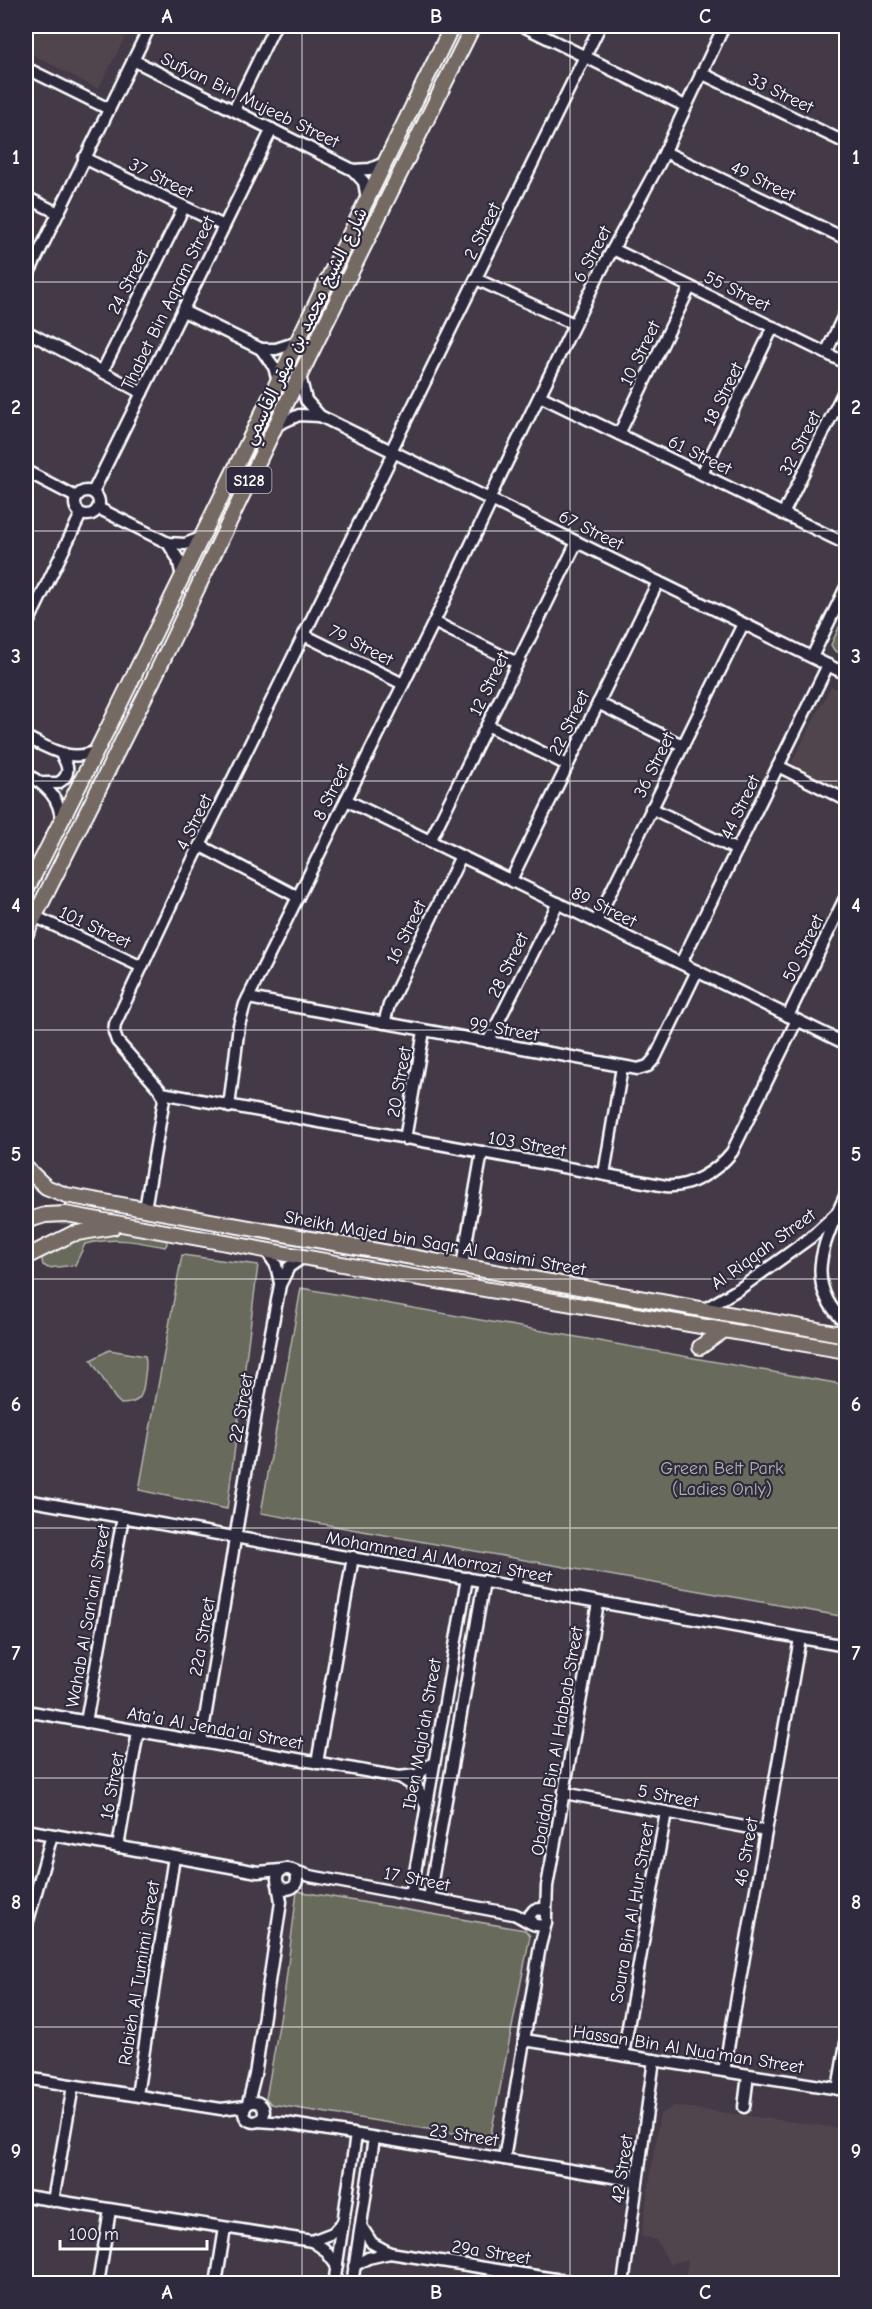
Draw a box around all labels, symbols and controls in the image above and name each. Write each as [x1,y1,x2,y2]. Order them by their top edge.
text: A [161,5,173,28]
text: B [430,5,442,28]
text: C [699,5,711,28]
street label: Sufyan Bin Mujeeb Street [157,48,343,153]
street label: 33 Street [745,69,817,118]
text: 1 [12,146,20,169]
text: 1 [852,146,860,169]
street label: 37 Street [125,154,197,203]
street label: 49 Street [727,157,799,206]
street label: 2 Street [460,199,506,263]
street label: شارع الشيخ محمد بن صقر القاسمي [239,204,377,450]
street label: Thabet Bin Aqram Street [117,212,220,394]
street label: 6 Street [569,222,616,286]
street label: 24 Street [103,246,154,318]
street label: 55 Street [700,267,774,317]
street label: 10 Street [616,317,665,389]
street label: 18 Street [699,359,748,429]
text: 2 [11,396,21,419]
text: 2 [851,396,861,419]
street label: 32 Street [775,407,826,479]
street label: 61 Street [665,431,736,480]
road number: S128 [226,467,272,493]
street label: 67 Street [555,506,627,555]
street label: 79 Street [325,620,397,671]
text: 3 [11,645,21,668]
text: 3 [851,645,861,668]
street label: 12 Street [465,648,514,719]
street label: 22 Street [545,686,595,759]
street label: 36 Street [630,728,680,801]
street label: 8 Street [309,760,354,824]
street label: 44 Street [716,771,765,843]
street label: 4 Street [172,790,217,854]
street label: 89 Street [568,883,641,933]
text: 4 [11,894,21,917]
text: 4 [851,894,861,917]
street label: 16 Street [382,896,431,967]
street label: 101 Street [56,902,135,953]
street label: 50 Street [778,911,829,985]
street label: 28 Street [484,929,534,1001]
street label: 99 Street [468,1013,541,1046]
street label: 20 Street [383,1044,416,1119]
street label: 103 Street [487,1127,568,1162]
text: 5 [11,1143,21,1166]
text: 5 [851,1143,861,1166]
street label: Al Riqqah Street [707,1204,820,1294]
street label: Sheikh Majed bin Saqr Al Qasimi Street [283,1207,588,1281]
street label: 22 Street [225,1371,258,1444]
text: 6 [11,1393,21,1416]
text: 6 [851,1393,861,1416]
park label: Green Belt Park (Ladies Only) [660,1458,784,1500]
street label: Wahab Al San'ani Street [62,1522,115,1709]
street label: Mohammed Al Morrozi Street [324,1527,554,1588]
street label: 22a Street [185,1595,220,1678]
street label: Obaidah Bin Al Habbab Street [527,1624,588,1857]
text: 7 [12,1642,21,1665]
text: 7 [852,1642,861,1665]
street label: Iben Maja'ah Street [399,1656,446,1811]
street label: Ata'a Al Jenda'ai Street [126,1703,305,1754]
street label: 16 Street [96,1750,129,1821]
street label: 5 Street [636,1780,701,1813]
street label: 46 Street [730,1815,763,1888]
street label: Soura Bin Al Hur Street [606,1820,659,2005]
street label: 17 Street [382,1863,452,1896]
street label: Rabieh Al Tumimi Street [115,1879,165,2067]
text: 8 [11,1891,21,1914]
text: 8 [851,1891,861,1914]
street label: Hassan Bin Al Nua'man Street [571,2021,806,2078]
street label: 23 Street [428,2120,501,2151]
street label: 42 Street [607,2133,638,2205]
text: 9 [11,2140,21,2163]
text: 9 [851,2140,861,2163]
scale bar [60,2213,207,2251]
text: 100 m [69,2224,119,2245]
street label: 29a Street [450,2236,533,2269]
text: A [161,2281,173,2304]
text: B [430,2281,442,2304]
text: C [699,2281,711,2304]

